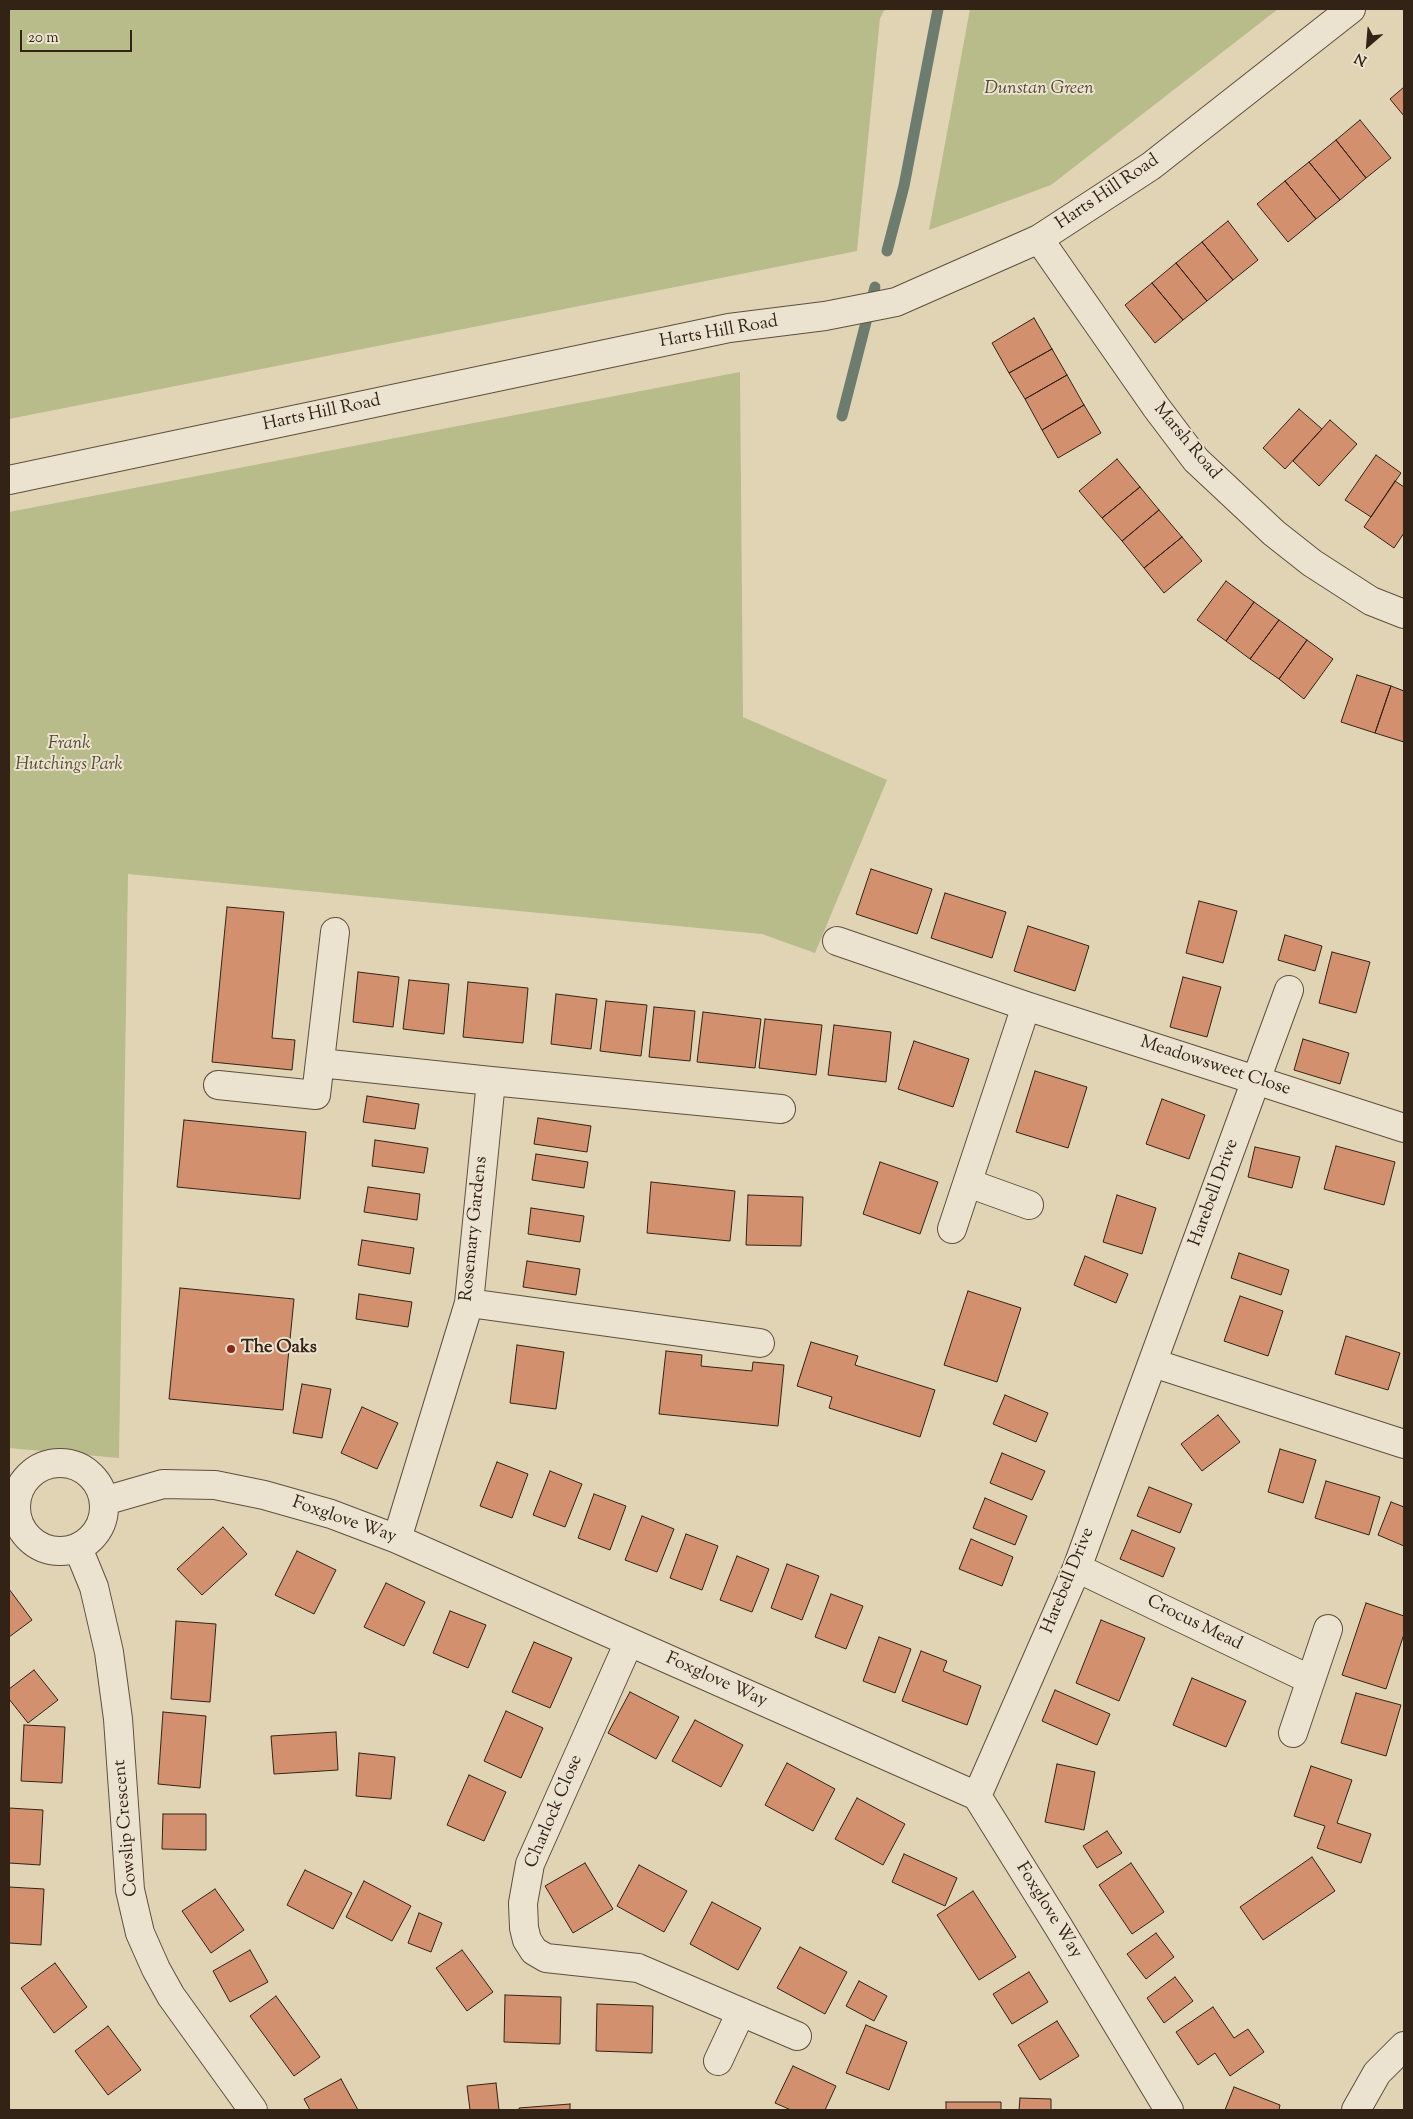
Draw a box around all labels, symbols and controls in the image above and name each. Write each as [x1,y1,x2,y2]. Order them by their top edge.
scale bar [22,20,135,52]
north arrow [1343,20,1393,70]
text: 20 m [28,28,59,49]
text: N [1352,47,1371,70]
park label: Dunstan Green [984,79,1094,101]
street label: Harts Hill Road [1052,151,1164,235]
street label: Harts Hill Road [658,312,780,354]
street label: Harts Hill Road [261,391,383,437]
street label: Marsh Road [1148,399,1224,485]
park label: Frank Hutchings Park [15,734,123,776]
street label: Meadowsweet Close [1137,1032,1293,1102]
street label: Harebell Drive [1186,1136,1244,1250]
street label: Rosemary Gardens [457,1155,493,1303]
place label: The Oaks [241,1338,317,1360]
marker: The Oaks [225,1343,237,1355]
street label: Foxglove Way [289,1493,399,1549]
street label: Harebell Drive [1038,1525,1100,1637]
street label: Crocus Mead [1143,1592,1245,1656]
street label: Foxglove Way [662,1649,770,1713]
street label: Charlock Close [521,1752,589,1872]
street label: Cowslip Crescent [110,1759,144,1897]
street label: Foxglove Way [1010,1859,1086,1963]

